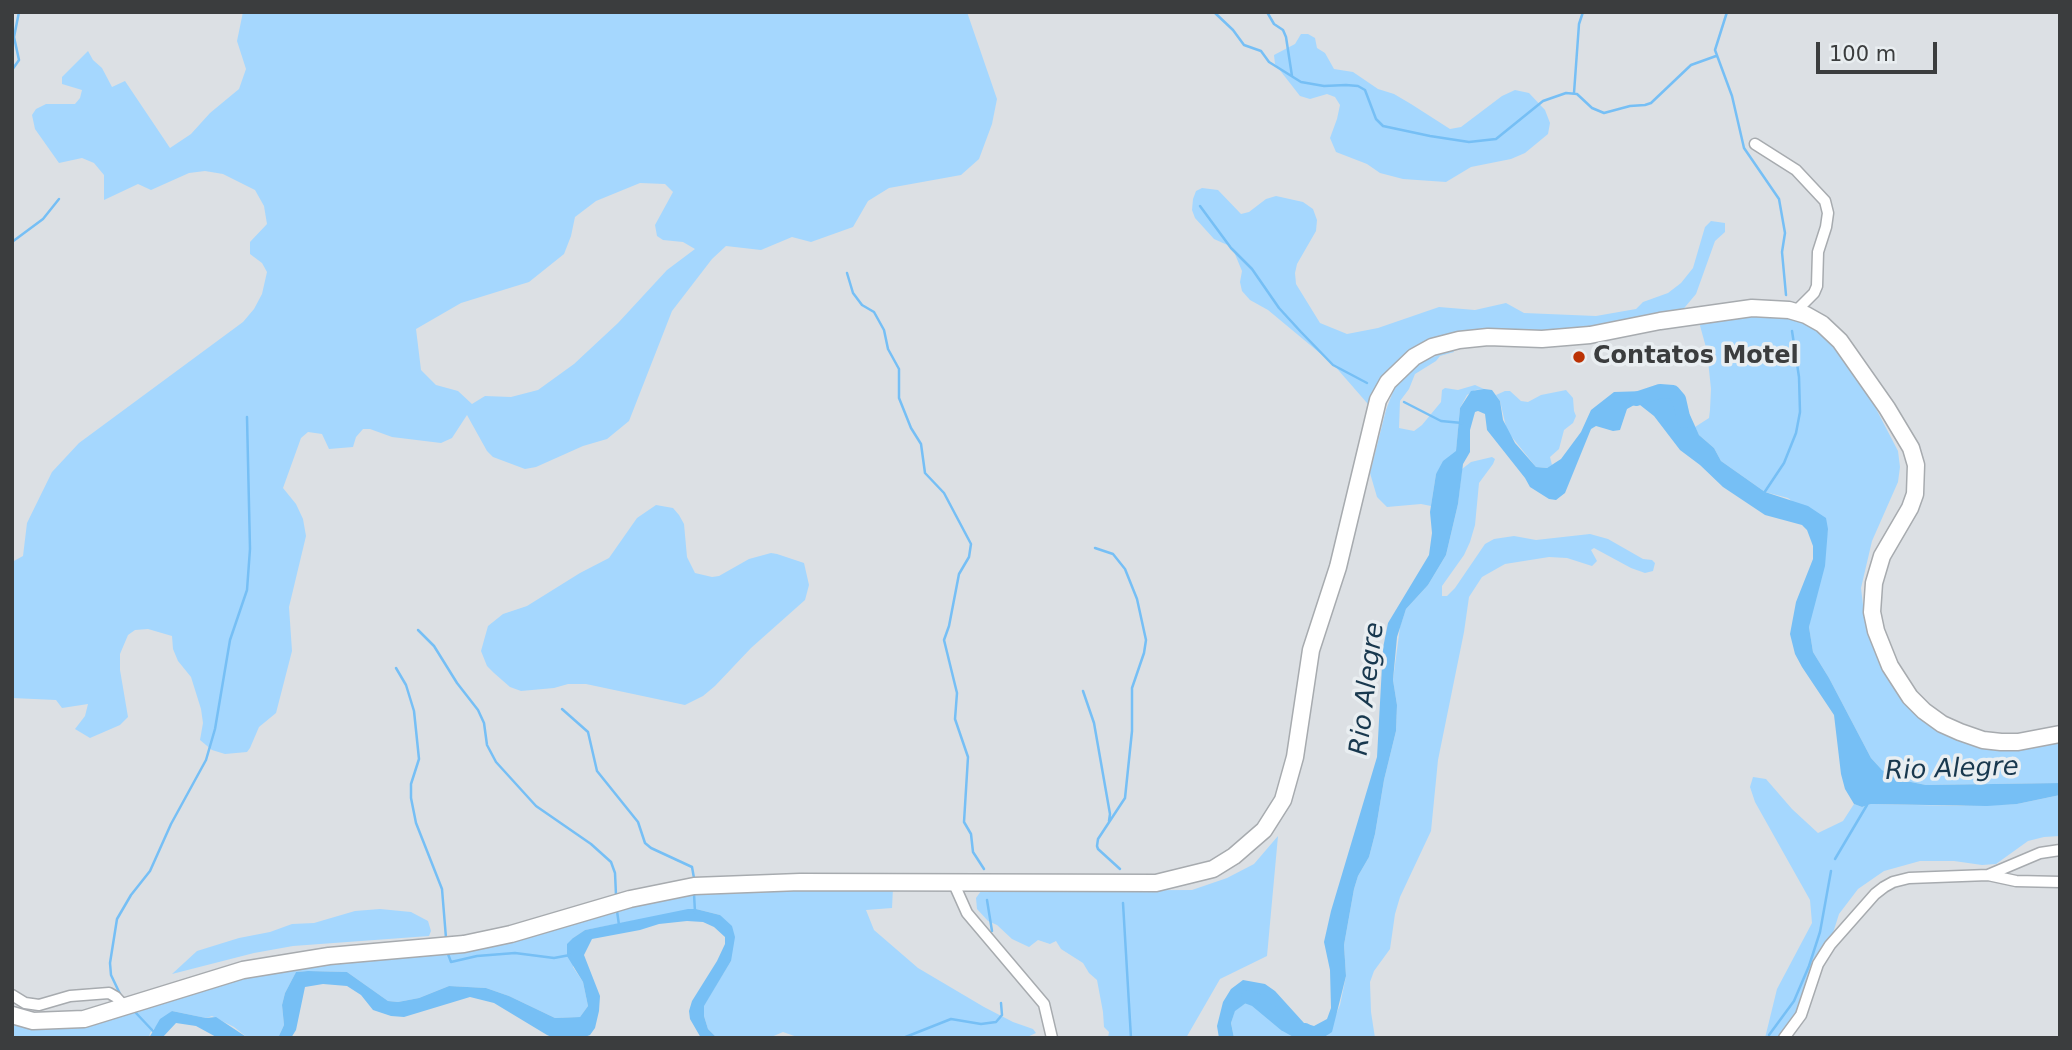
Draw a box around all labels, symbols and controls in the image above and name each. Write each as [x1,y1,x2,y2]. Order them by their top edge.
scale bar [1820,28,1941,72]
text: 100 m [1829,42,1896,66]
place label: Contatos Motel [1593,343,1799,371]
marker: Contatos Motel [1571,349,1587,365]
water label: Rio Alegre [1344,621,1392,757]
water label: Rio Alegre [1885,752,2019,788]

